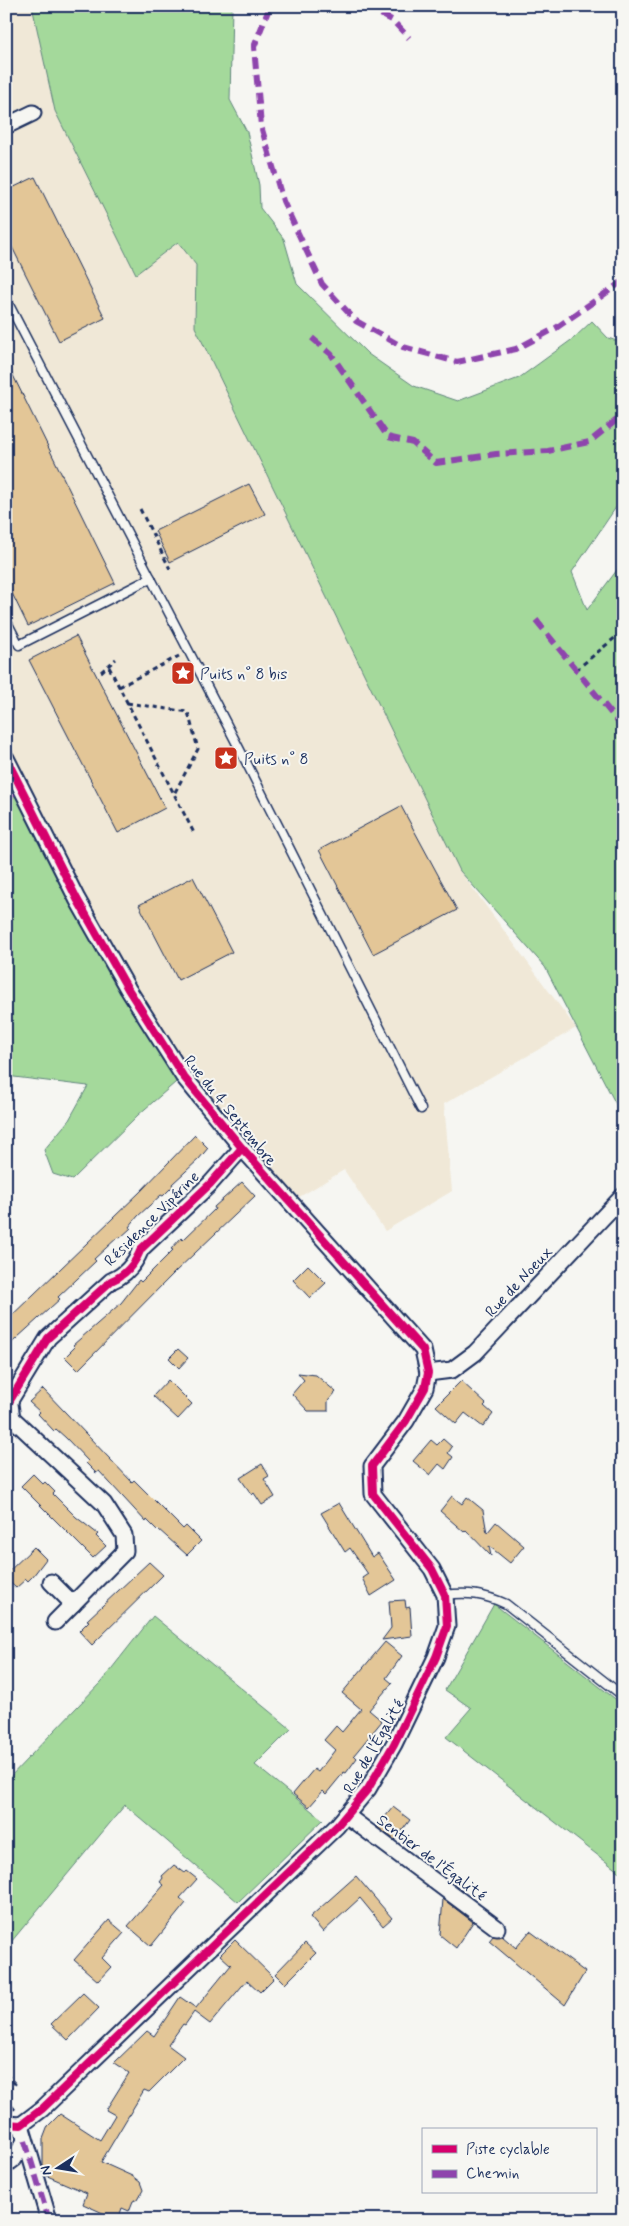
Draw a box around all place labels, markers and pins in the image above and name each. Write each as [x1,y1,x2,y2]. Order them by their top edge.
place icon: Puits n° 8 bis [170,660,196,686]
place label: Puits n° 8 bis [200,664,287,685]
place icon: Puits n° 8 [213,745,239,771]
place label: Puits n° 8 [244,749,308,770]

